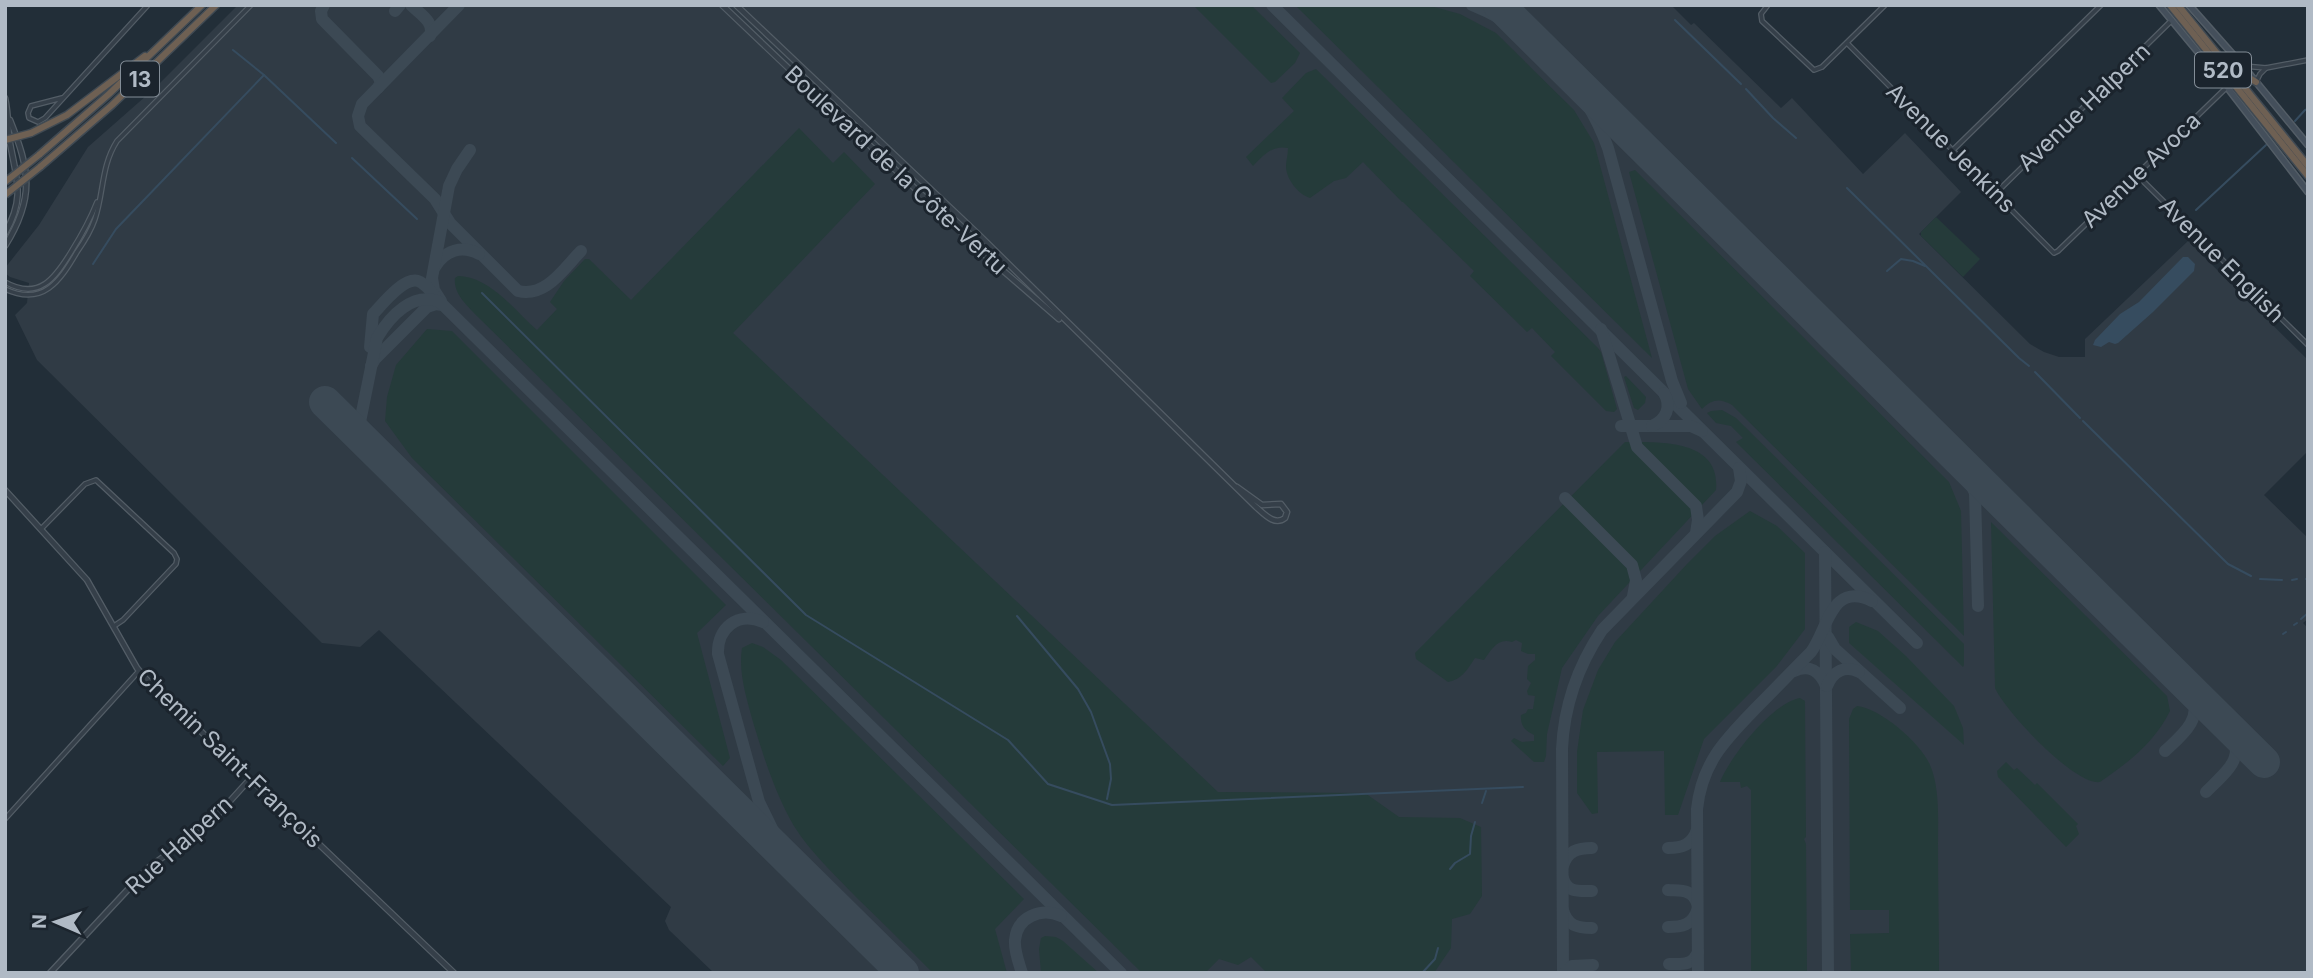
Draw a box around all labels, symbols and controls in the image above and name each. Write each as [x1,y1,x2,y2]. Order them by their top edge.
street label: Avenue Halpern [2012,37,2156,177]
road number: 520 [2195,52,2251,88]
street label: Boulevard de la Côte-Vertu [779,60,1013,280]
road number: 13 [121,62,159,96]
street label: Avenue Jenkins [1881,78,2021,218]
street label: Avenue Avoca [2076,106,2206,234]
street label: Avenue English [2154,192,2290,328]
street label: Chemin Saint-François [132,662,328,854]
street label: Rue Halpern [120,790,238,900]
north arrow [21,887,91,957]
text: N [28,914,51,929]

